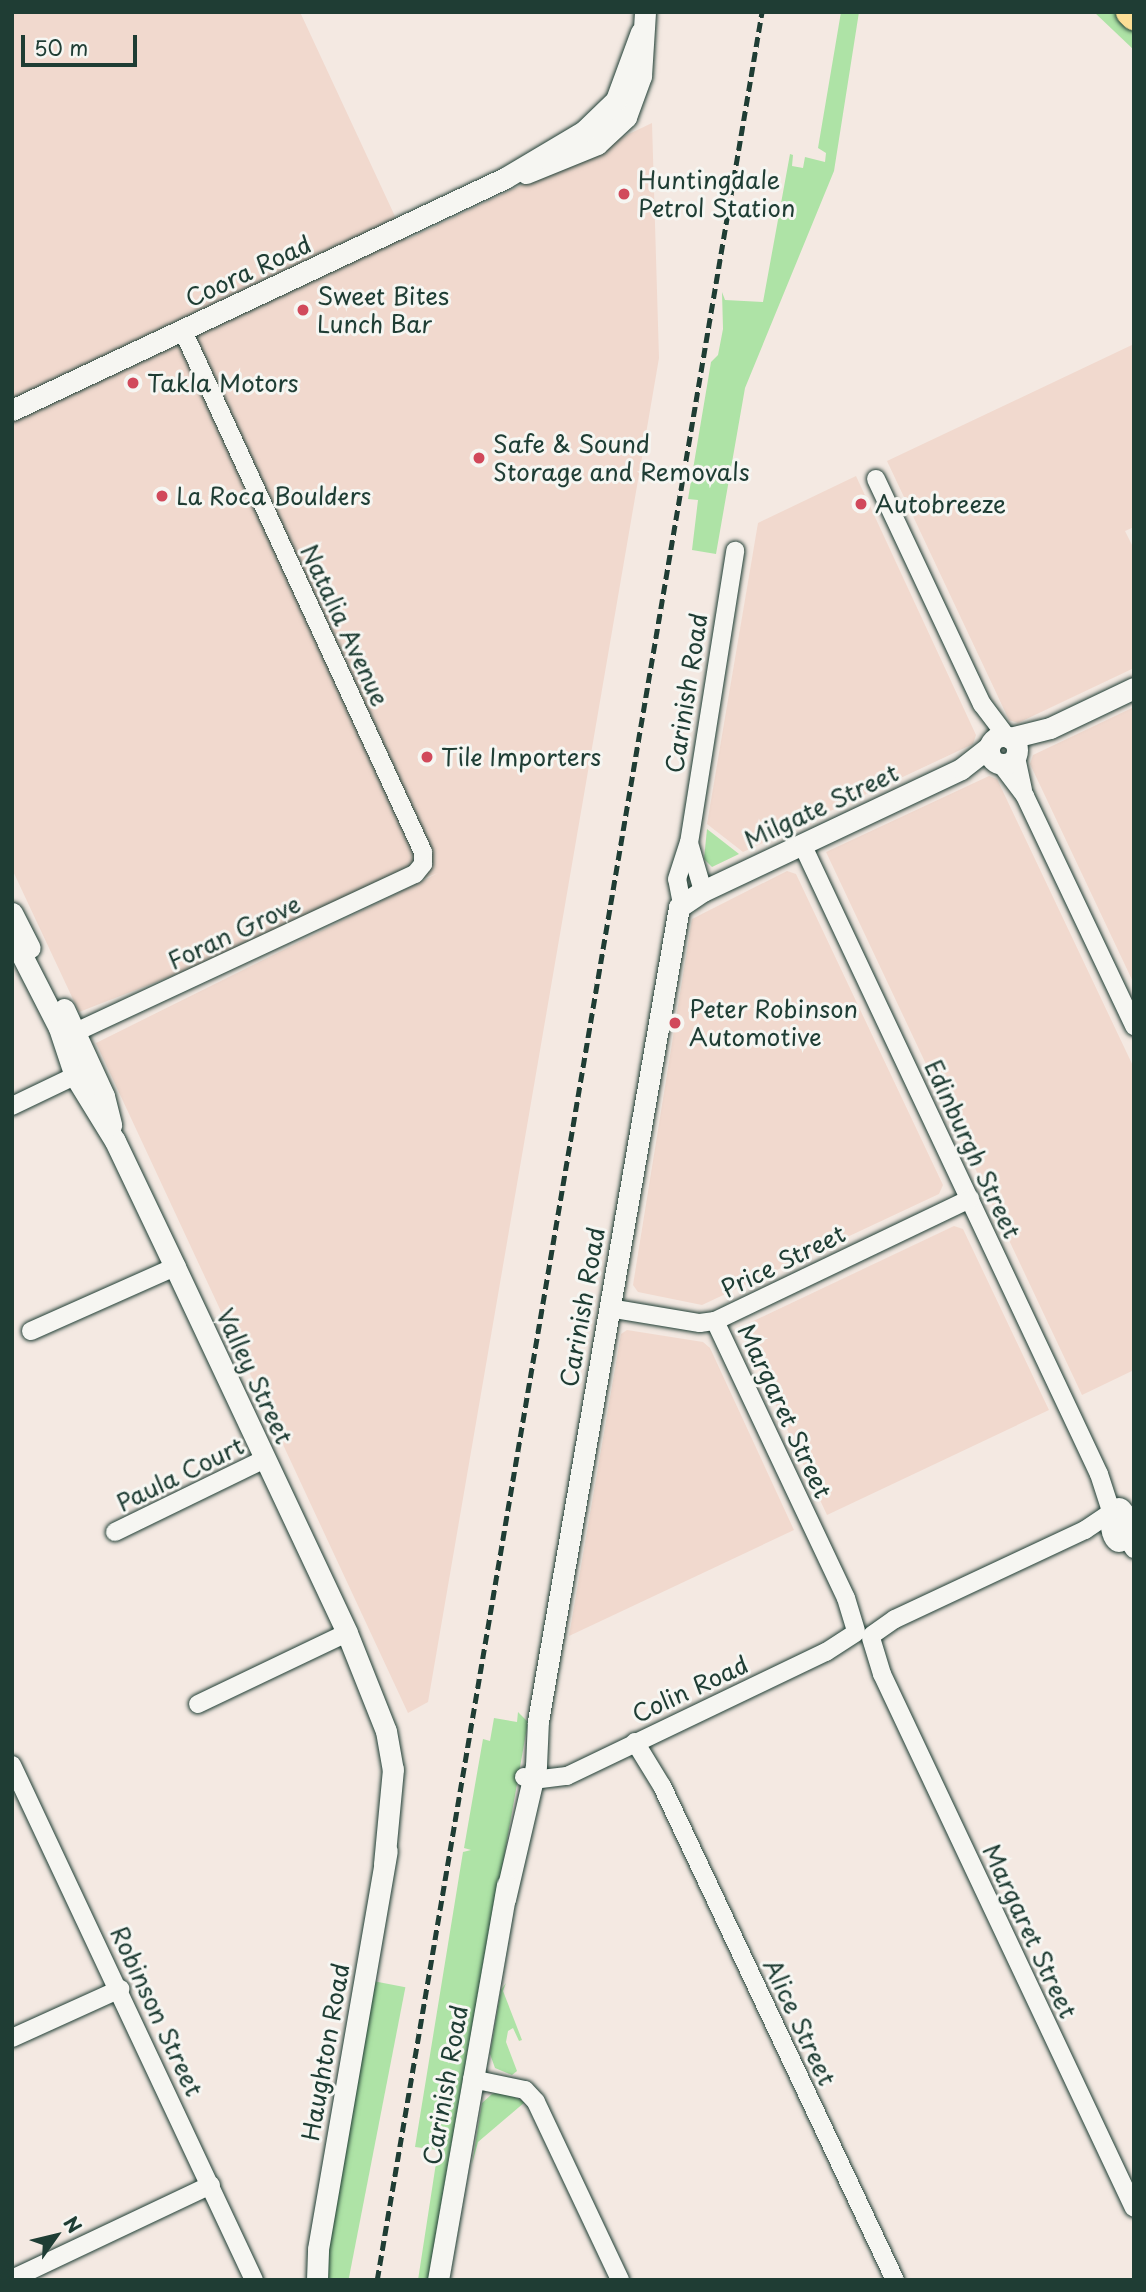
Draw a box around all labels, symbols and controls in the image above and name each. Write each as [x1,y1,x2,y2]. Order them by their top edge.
scale bar [24,21,140,65]
text: 50 m [34,31,88,63]
place label: Huntingdale Petrol Station [638,166,795,222]
marker: Huntingdale Petrol Station [616,186,632,202]
street label: Coora Road [181,229,315,313]
place label: Sweet Bites Lunch Bar [317,282,451,338]
marker: Sweet Bites Lunch Bar [295,302,311,318]
place label: Takla Motors [147,369,300,397]
marker: Takla Motors [125,375,141,391]
place label: Safe & Sound Storage and Removals [493,430,752,486]
marker: Safe & Sound Storage and Removals [471,450,487,466]
place label: La Roca Boulders [176,482,375,510]
marker: La Roca Boulders [154,488,170,504]
place label: Autobreeze [875,490,1006,518]
marker: Autobreeze [853,496,869,512]
street label: Natalia Avenue [295,539,395,711]
street label: Carinish Road [659,611,713,775]
place label: Tile Importers [441,743,604,771]
marker: Tile Importers [419,749,435,765]
street label: Milgate Street [740,758,902,854]
street label: Foran Grove [163,889,305,975]
place label: Peter Robinson Automotive [689,995,860,1051]
marker: Peter Robinson Automotive [667,1015,683,1031]
street label: Edinburgh Street [919,1055,1027,1243]
street label: Price Street [716,1218,850,1304]
street label: Carinish Road [554,1225,610,1389]
street label: Valley Street [211,1303,299,1449]
street label: Margaret Street [732,1319,838,1503]
street label: Paula Court [112,1431,248,1517]
street label: Colin Road [627,1649,753,1729]
street label: Margaret Street [977,1839,1083,2023]
street label: Robinson Street [105,1922,209,2100]
street label: Alice Street [758,1954,842,2090]
street label: Haughton Road [295,1961,355,2143]
street label: Carinish Road [417,2003,473,2167]
north arrow [21,2201,91,2271]
text: N [58,2210,89,2238]

